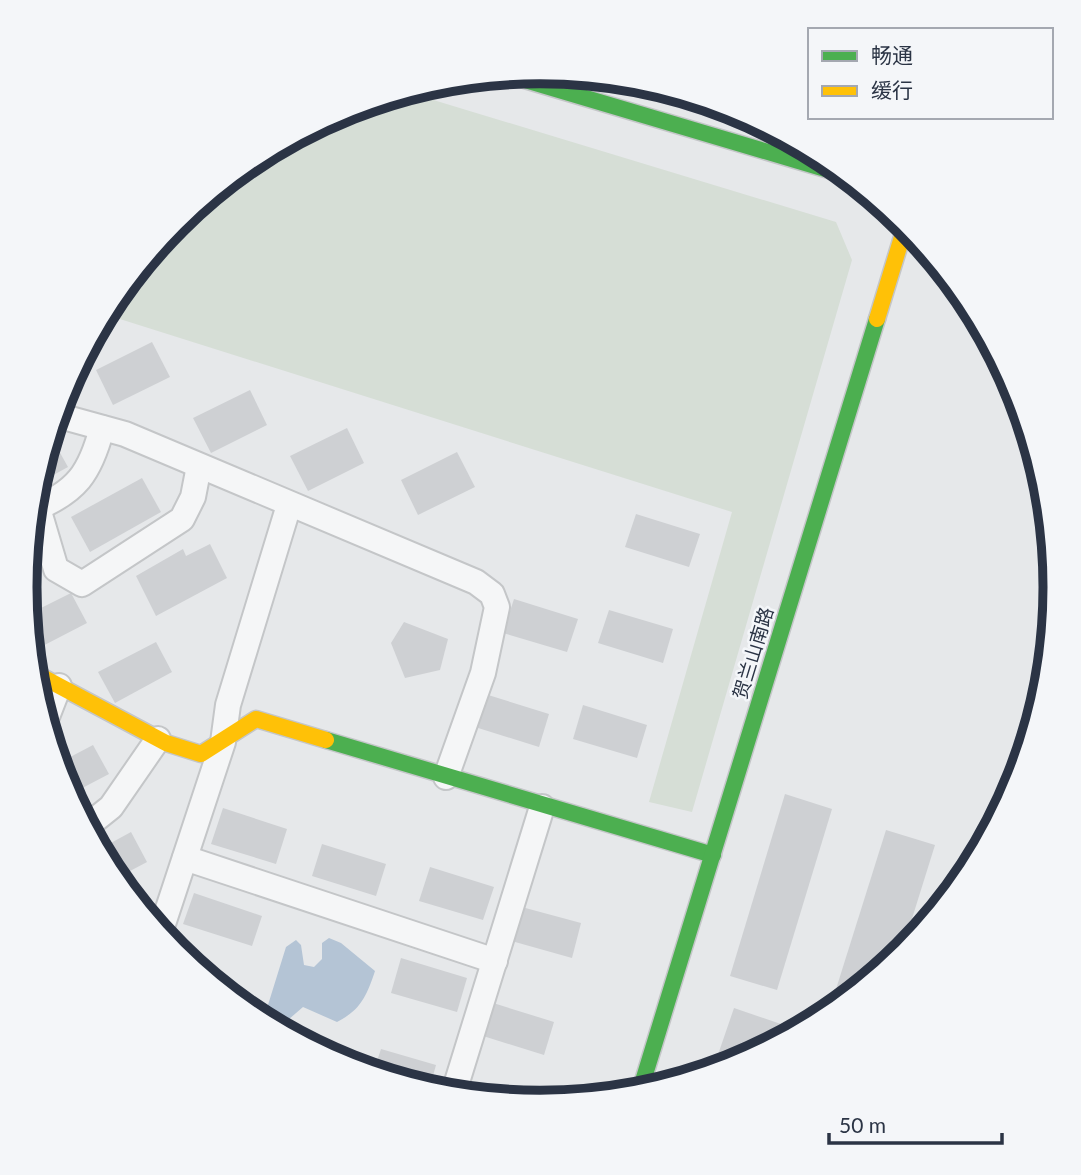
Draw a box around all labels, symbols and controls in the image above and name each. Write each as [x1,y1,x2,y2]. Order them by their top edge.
legend [808,28,1053,119]
text: 畅通 [871,42,913,67]
text: 缓行 [871,77,913,102]
street label: 贺兰山南路 [728,604,777,702]
scale bar [829,1102,1002,1146]
text: 50 m [839,1112,886,1137]

